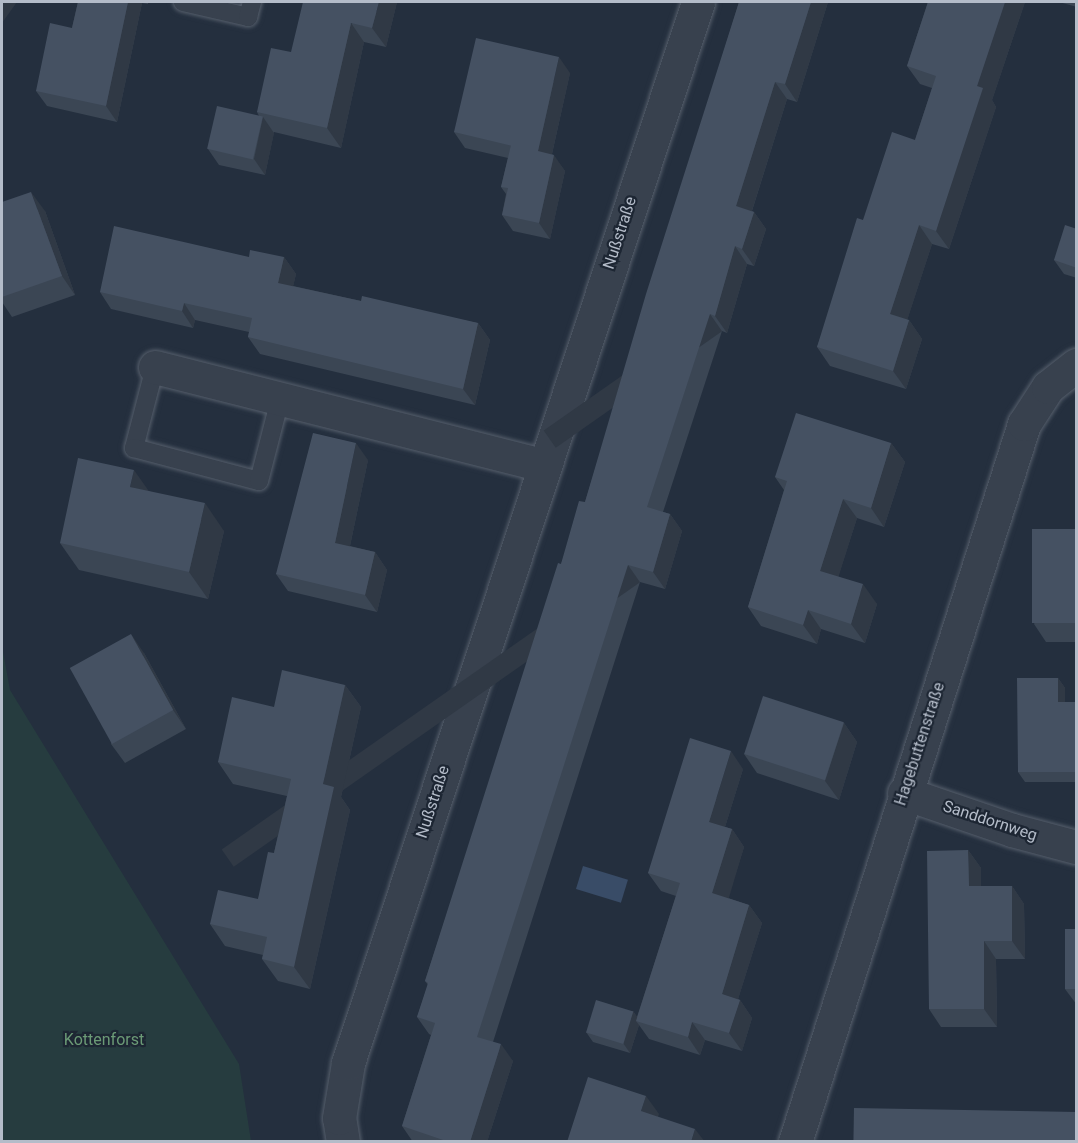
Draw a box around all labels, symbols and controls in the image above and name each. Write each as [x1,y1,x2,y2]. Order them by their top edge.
street label: Nußstraße [599,194,641,272]
street label: Hagebuttenstraße [891,680,949,808]
street label: Nußstraße [412,763,454,841]
street label: Sanddornweg [940,797,1040,845]
park label: Kottenforst [64,1030,144,1050]

